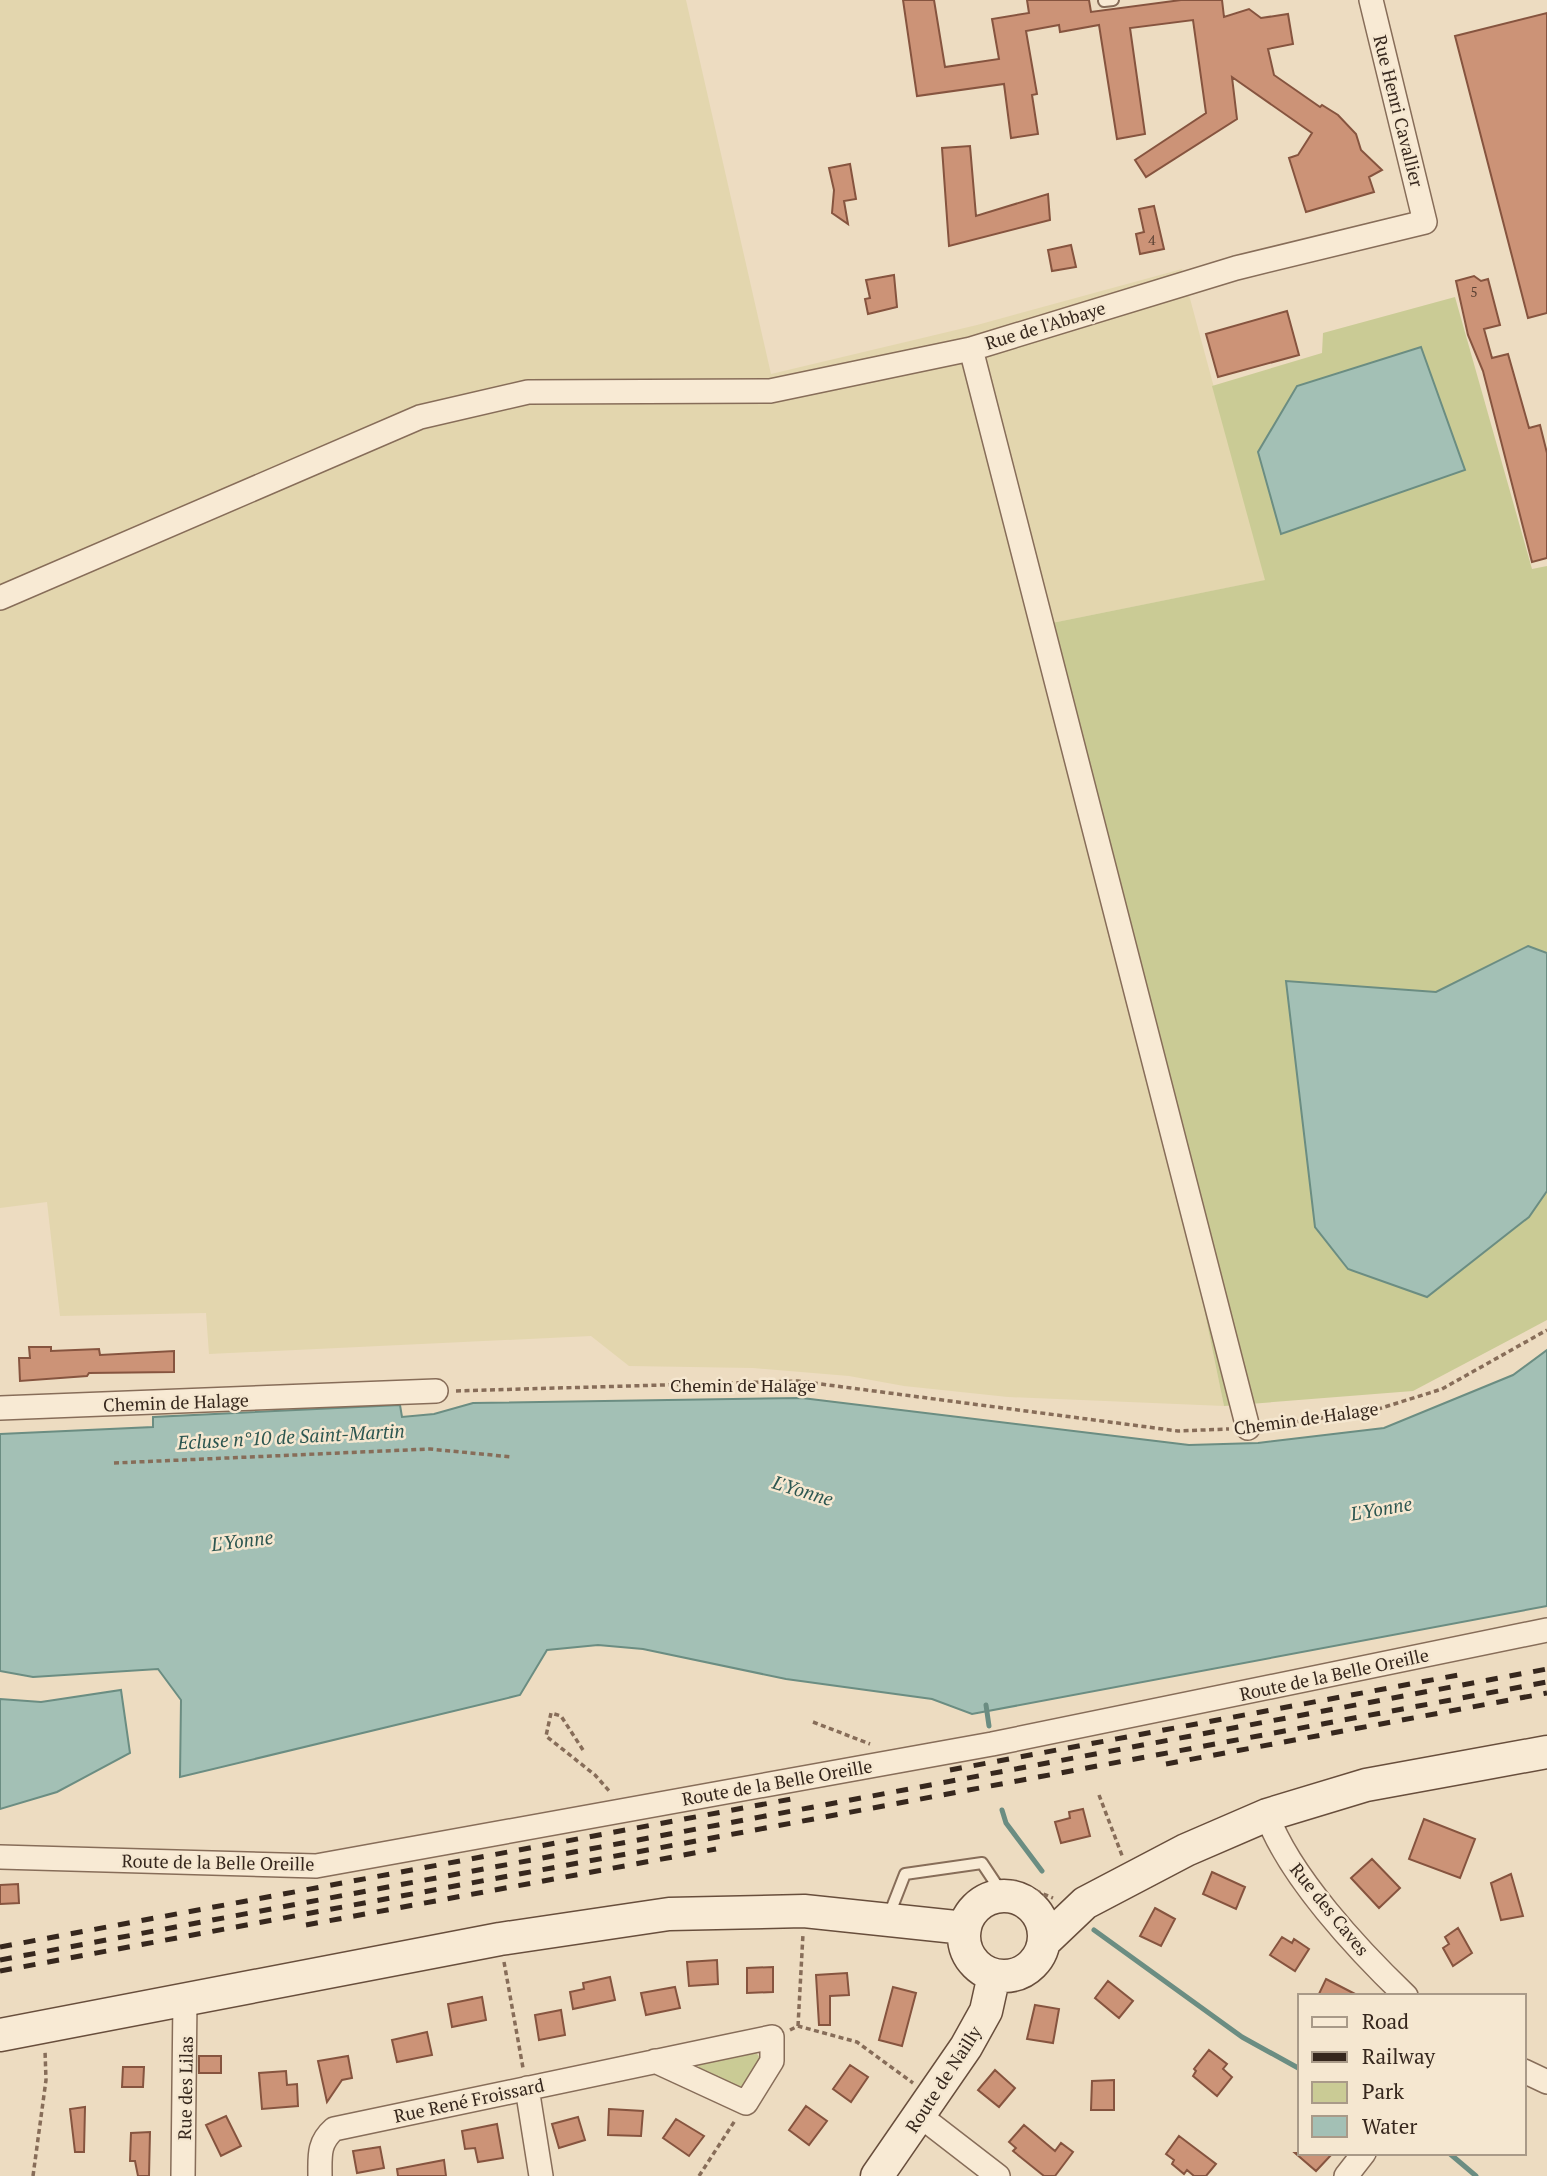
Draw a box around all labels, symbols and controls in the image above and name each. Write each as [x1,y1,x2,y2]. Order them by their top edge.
street label: Rue Henri Cavallier [1368,32,1430,190]
house number: 4 [1148,230,1156,249]
house number: 5 [1470,282,1478,301]
street label: Rue de l'Abbaye [982,295,1108,355]
street label: Chemin de Halage [670,1373,816,1397]
street label: Chemin de Halage [103,1387,249,1417]
street label: Chemin de Halage [1232,1396,1380,1440]
water label: Ecluse n°10 de Saint-Martin [176,1418,405,1454]
water label: L'Yonne [769,1469,837,1511]
water label: L'Yonne [1347,1490,1414,1526]
water label: L'Yonne [209,1524,275,1556]
street label: Route de la Belle Oreille [1237,1642,1431,1706]
street label: Route de la Belle Oreille [680,1753,874,1811]
street label: Route de la Belle Oreille [121,1848,315,1876]
street label: Rue des Caves [1285,1858,1375,1960]
legend [1298,1994,1526,2155]
text: Road [1362,2007,1409,2035]
street label: Route de Nailly [900,2020,987,2137]
street label: Rue des Lilas [172,2036,198,2140]
text: Railway [1362,2042,1436,2070]
street label: Rue René Froissard [392,2072,546,2128]
text: Park [1362,2077,1404,2105]
text: Water [1362,2112,1417,2140]

